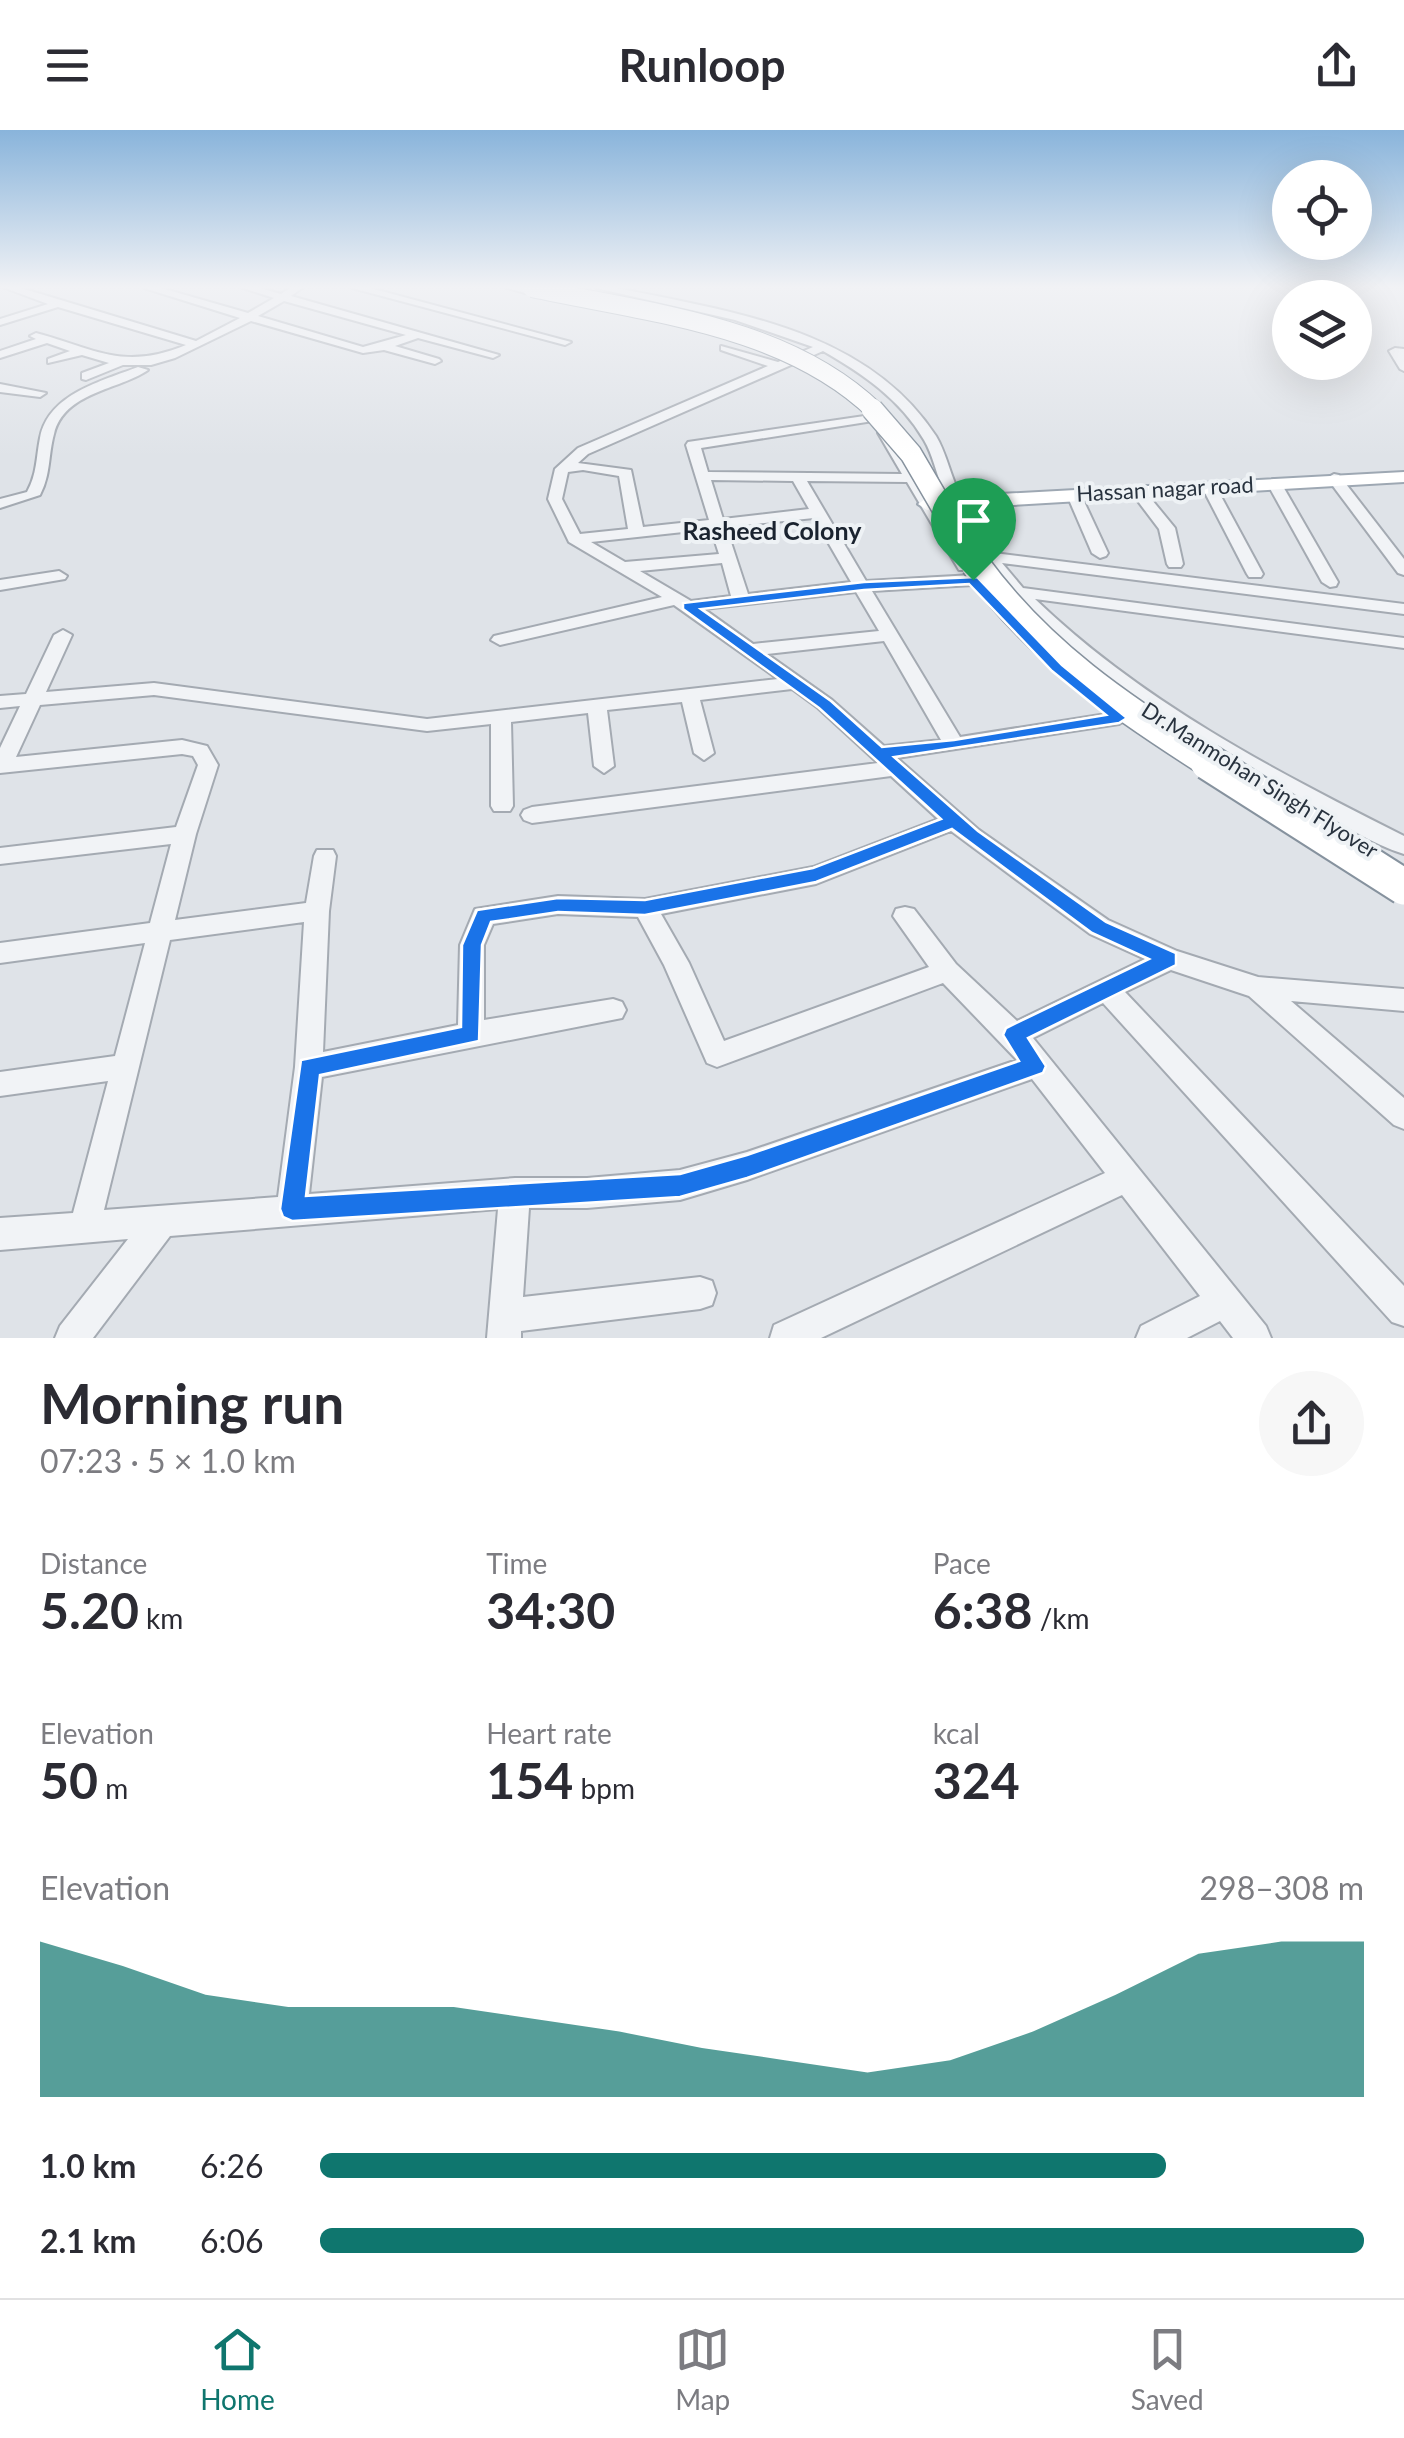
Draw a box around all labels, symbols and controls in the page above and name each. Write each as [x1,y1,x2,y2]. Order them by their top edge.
icon: menu [40,38,95,93]
text: Runloop [618,38,786,92]
icon: share [1309,38,1364,93]
map controls [1272,160,1372,380]
button: locate [1272,160,1372,260]
button: layers [1272,280,1372,380]
street label: Hassan nagar road [1076,470,1254,507]
pin [931,478,1016,581]
icon: arrive [946,493,1001,548]
district label: Rasheed Colony [683,515,862,545]
street label: Dr.Manmohan Singh Flyover [1137,696,1384,864]
text: Morning run [40,1370,344,1436]
button: share [1259,1371,1364,1476]
text: 07:23 · 5 × 1.0 km [40,1441,296,1480]
text: Distance [40,1546,147,1580]
text: Time [486,1546,547,1580]
text: Pace [933,1546,991,1580]
text: 5.20 [40,1580,139,1640]
text: 34:30 [486,1580,615,1640]
text: 6:38 [933,1580,1033,1640]
text: km [139,1601,183,1635]
text: /km [1033,1601,1090,1635]
text: Elevation [40,1716,154,1750]
text: Heart rate [486,1716,612,1750]
text: kcal [933,1716,980,1750]
text: 50 [40,1750,98,1810]
text: 154 [486,1750,573,1810]
text: 324 [933,1750,1020,1810]
text: m [98,1771,128,1805]
text: bpm [573,1771,635,1805]
text: Elevation [40,1868,170,1907]
text: 298–308 m [1200,1868,1364,1907]
text: 1.0 km [40,2146,136,2185]
text: 6:26 [200,2146,264,2185]
text: 2.1 km [40,2221,136,2260]
text: 6:06 [200,2221,264,2260]
tab: Home [200,2322,275,2416]
tab: Map [675,2322,730,2416]
tab: Saved [1131,2322,1204,2416]

